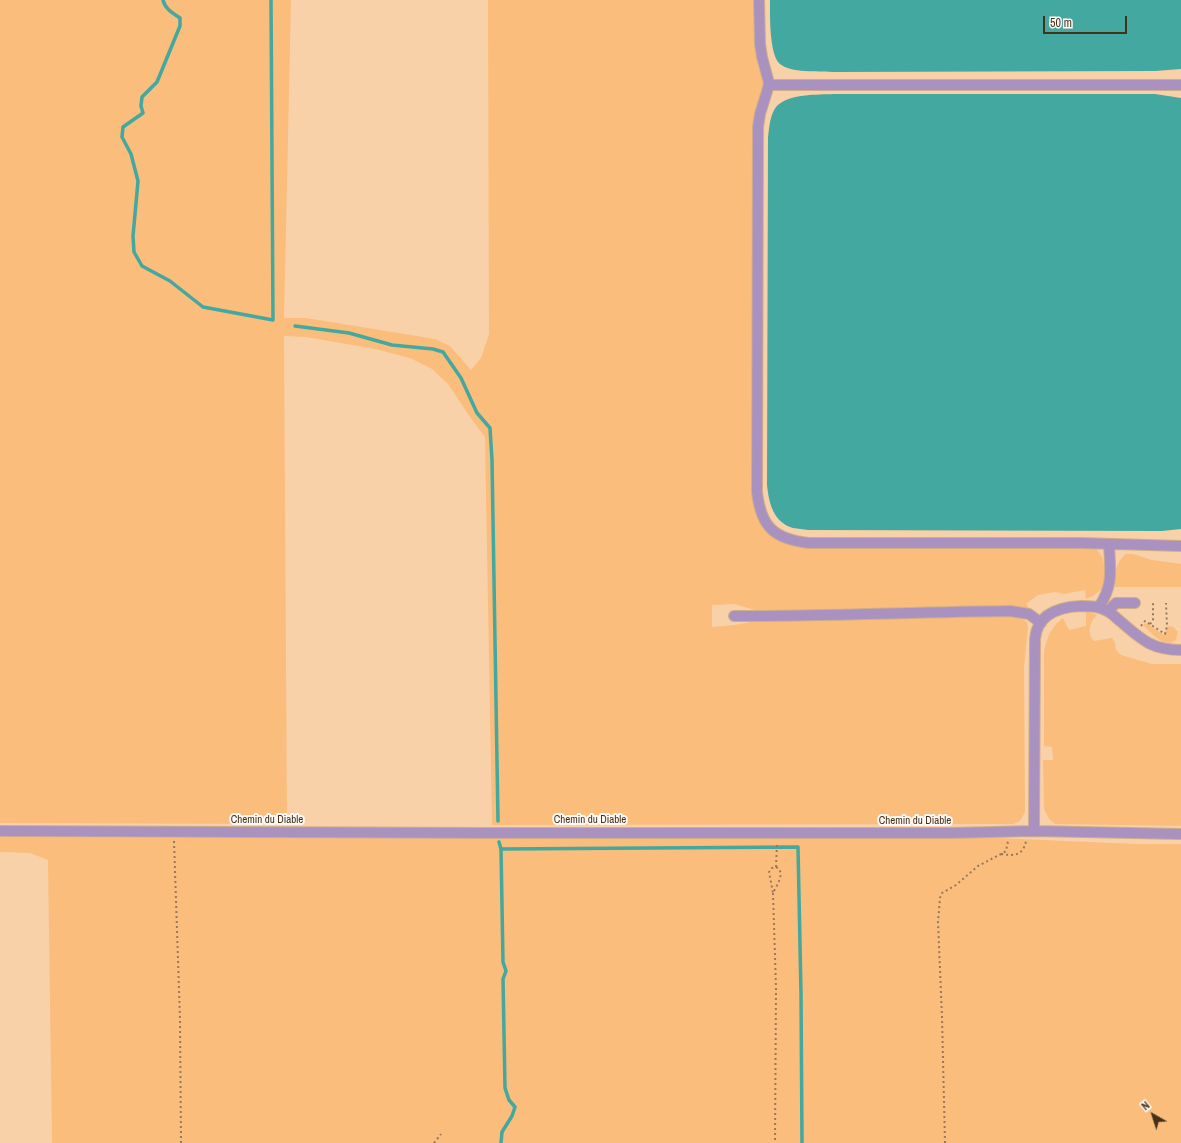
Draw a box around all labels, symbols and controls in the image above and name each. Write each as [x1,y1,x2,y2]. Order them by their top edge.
scale bar [1045,8,1129,34]
text: 50 m [1050,15,1072,31]
street label: Chemin du Diable [231,813,303,827]
street label: Chemin du Diable [554,813,626,827]
street label: Chemin du Diable [879,814,951,828]
north arrow [1133,1095,1173,1135]
text: N [1139,1098,1152,1113]

